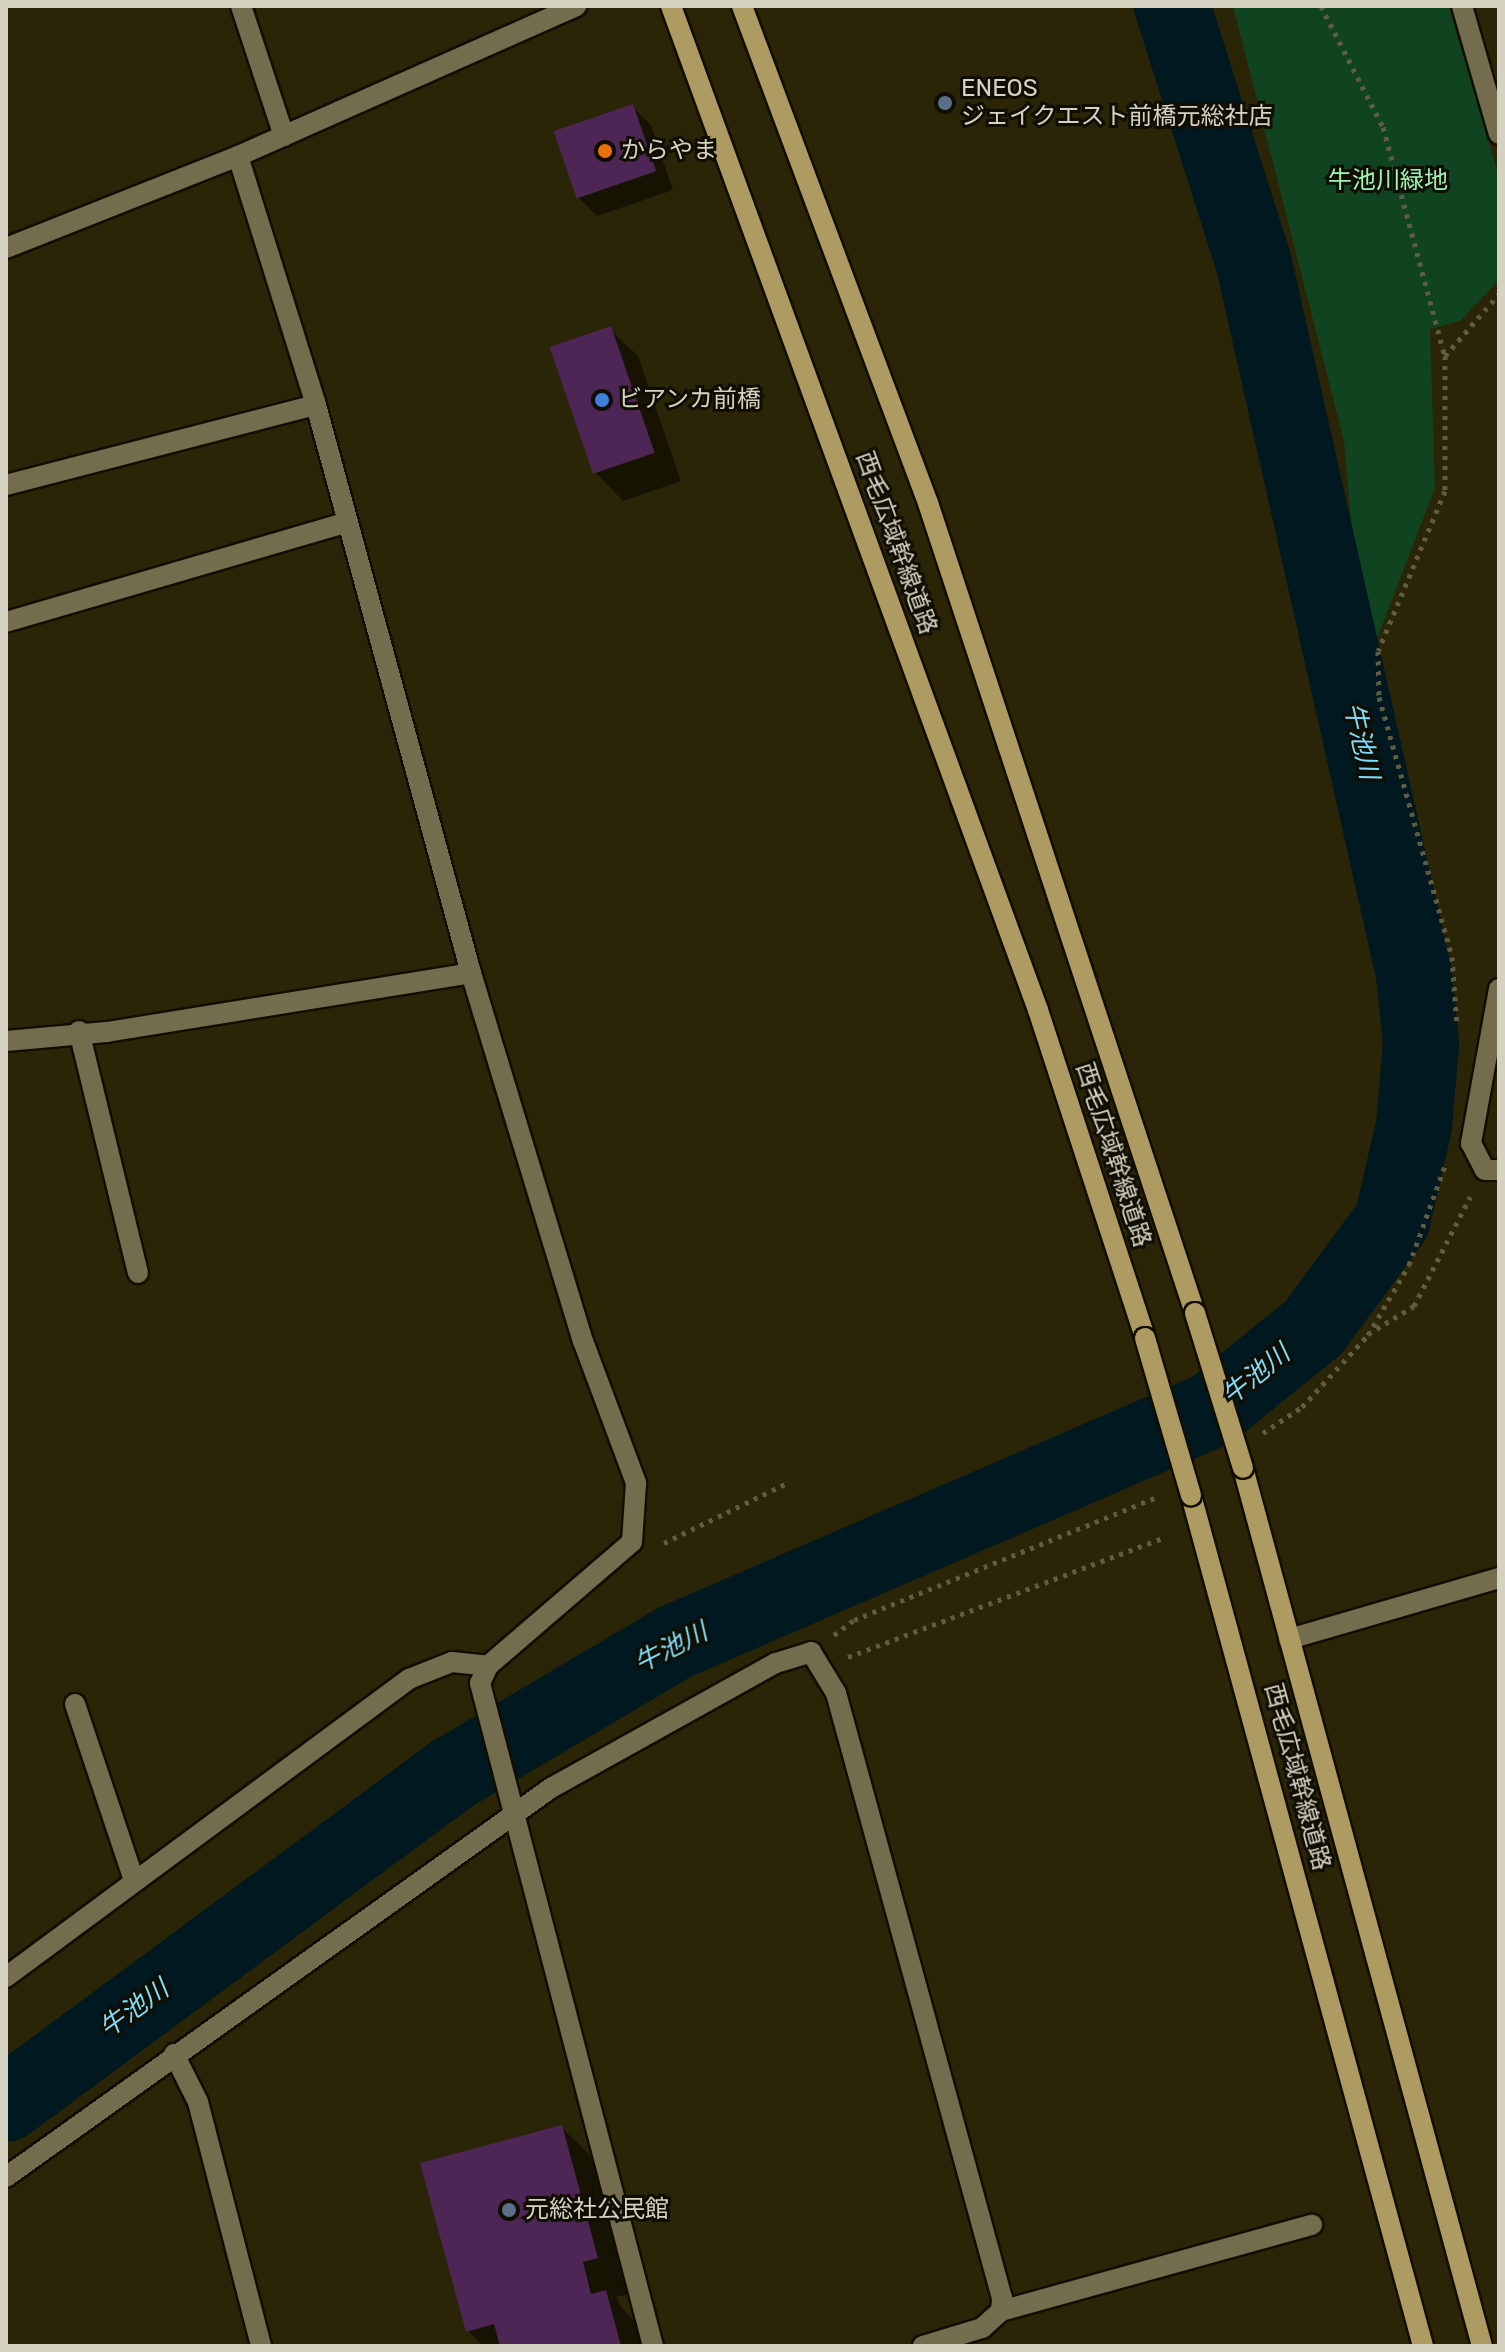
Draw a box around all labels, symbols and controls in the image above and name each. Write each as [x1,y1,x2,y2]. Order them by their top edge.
place label: ENEOS ジェイクエスト前橋元総社店 [961,75,1273,131]
marker: ENEOS ジェイクエスト前橋元総社店 [936,94,954,112]
place label: からやま [621,137,717,165]
marker: からやま [596,142,614,160]
park label: 牛池川緑地 [1328,167,1448,195]
place label: ビアンカ前橋 [618,386,762,414]
marker: ビアンカ前橋 [593,391,611,409]
street label: 西毛広域幹線道路 [850,448,942,638]
water label: 牛池川 [1337,699,1385,783]
street label: 西毛広域幹線道路 [1070,1059,1156,1251]
water label: 牛池川 [1216,1338,1296,1412]
water label: 牛池川 [629,1616,713,1680]
street label: 西毛広域幹線道路 [1258,1681,1336,1873]
water label: 牛池川 [93,1973,175,2045]
place label: 元総社公民館 [525,2196,669,2224]
marker: 元総社公民館 [500,2201,518,2219]

